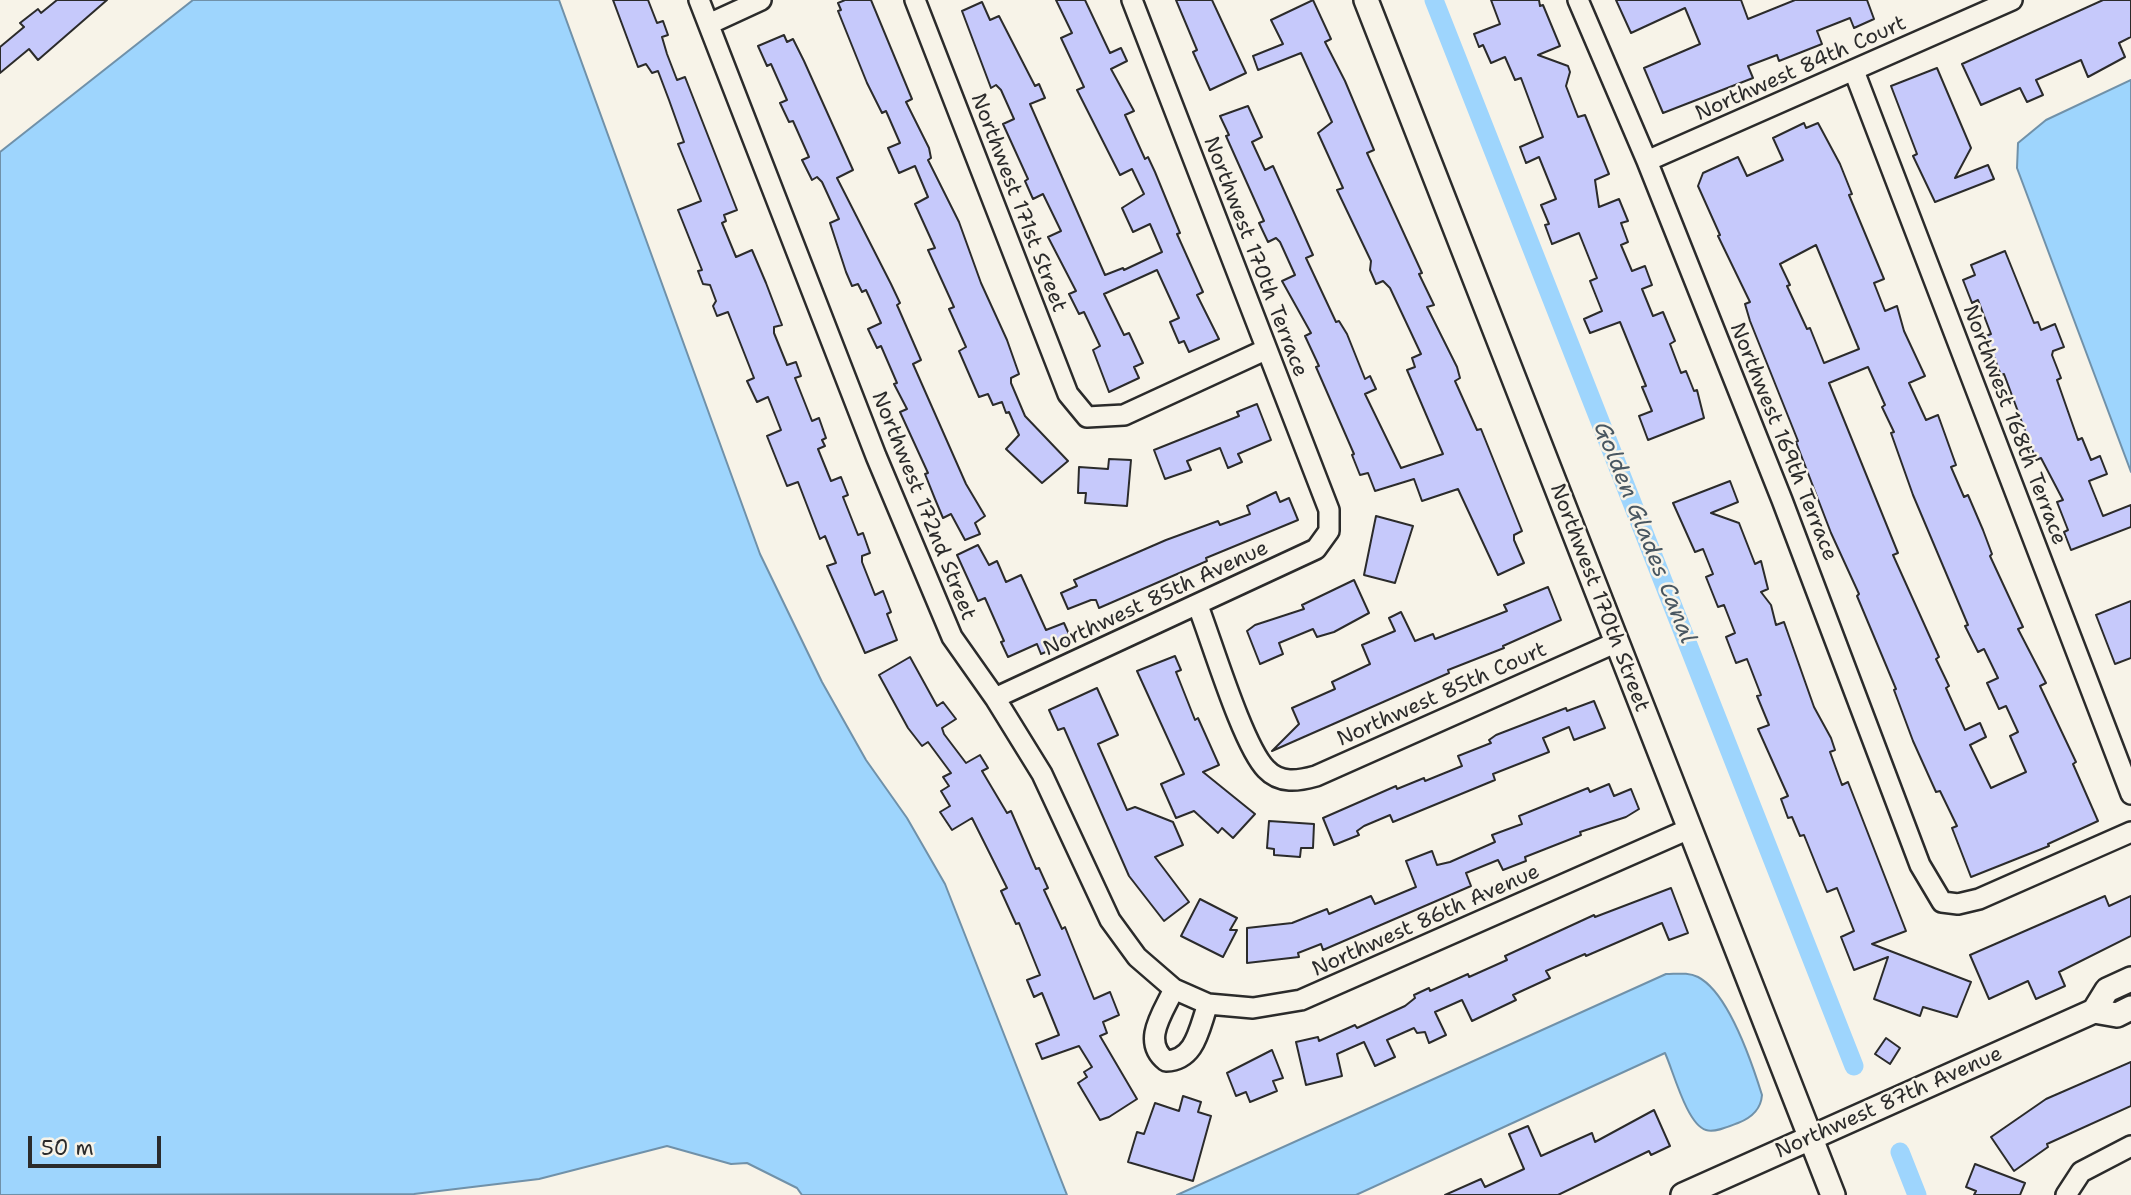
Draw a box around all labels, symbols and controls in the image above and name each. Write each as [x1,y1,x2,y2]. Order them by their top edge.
street label: Northwest 84th Court [1692,11,1910,127]
street label: Northwest 171st Street [965,90,1071,316]
street label: Northwest 170th Terrace [1197,133,1313,381]
street label: Northwest 168th Terrace [1957,301,2071,549]
street label: Northwest 169th Terrace [1724,319,1842,565]
street label: Northwest 172nd Street [866,388,980,624]
water label: Golden Glades Canal [1587,418,1701,648]
street label: Northwest 170th Street [1544,480,1654,716]
street label: Northwest 85th Avenue [1040,536,1272,662]
street label: Northwest 85th Court [1333,637,1551,753]
street label: Northwest 86th Avenue [1308,859,1544,983]
street label: Northwest 87th Avenue [1772,1041,2006,1165]
scale bar [32,1122,164,1166]
text: 50 m [41,1134,94,1162]

